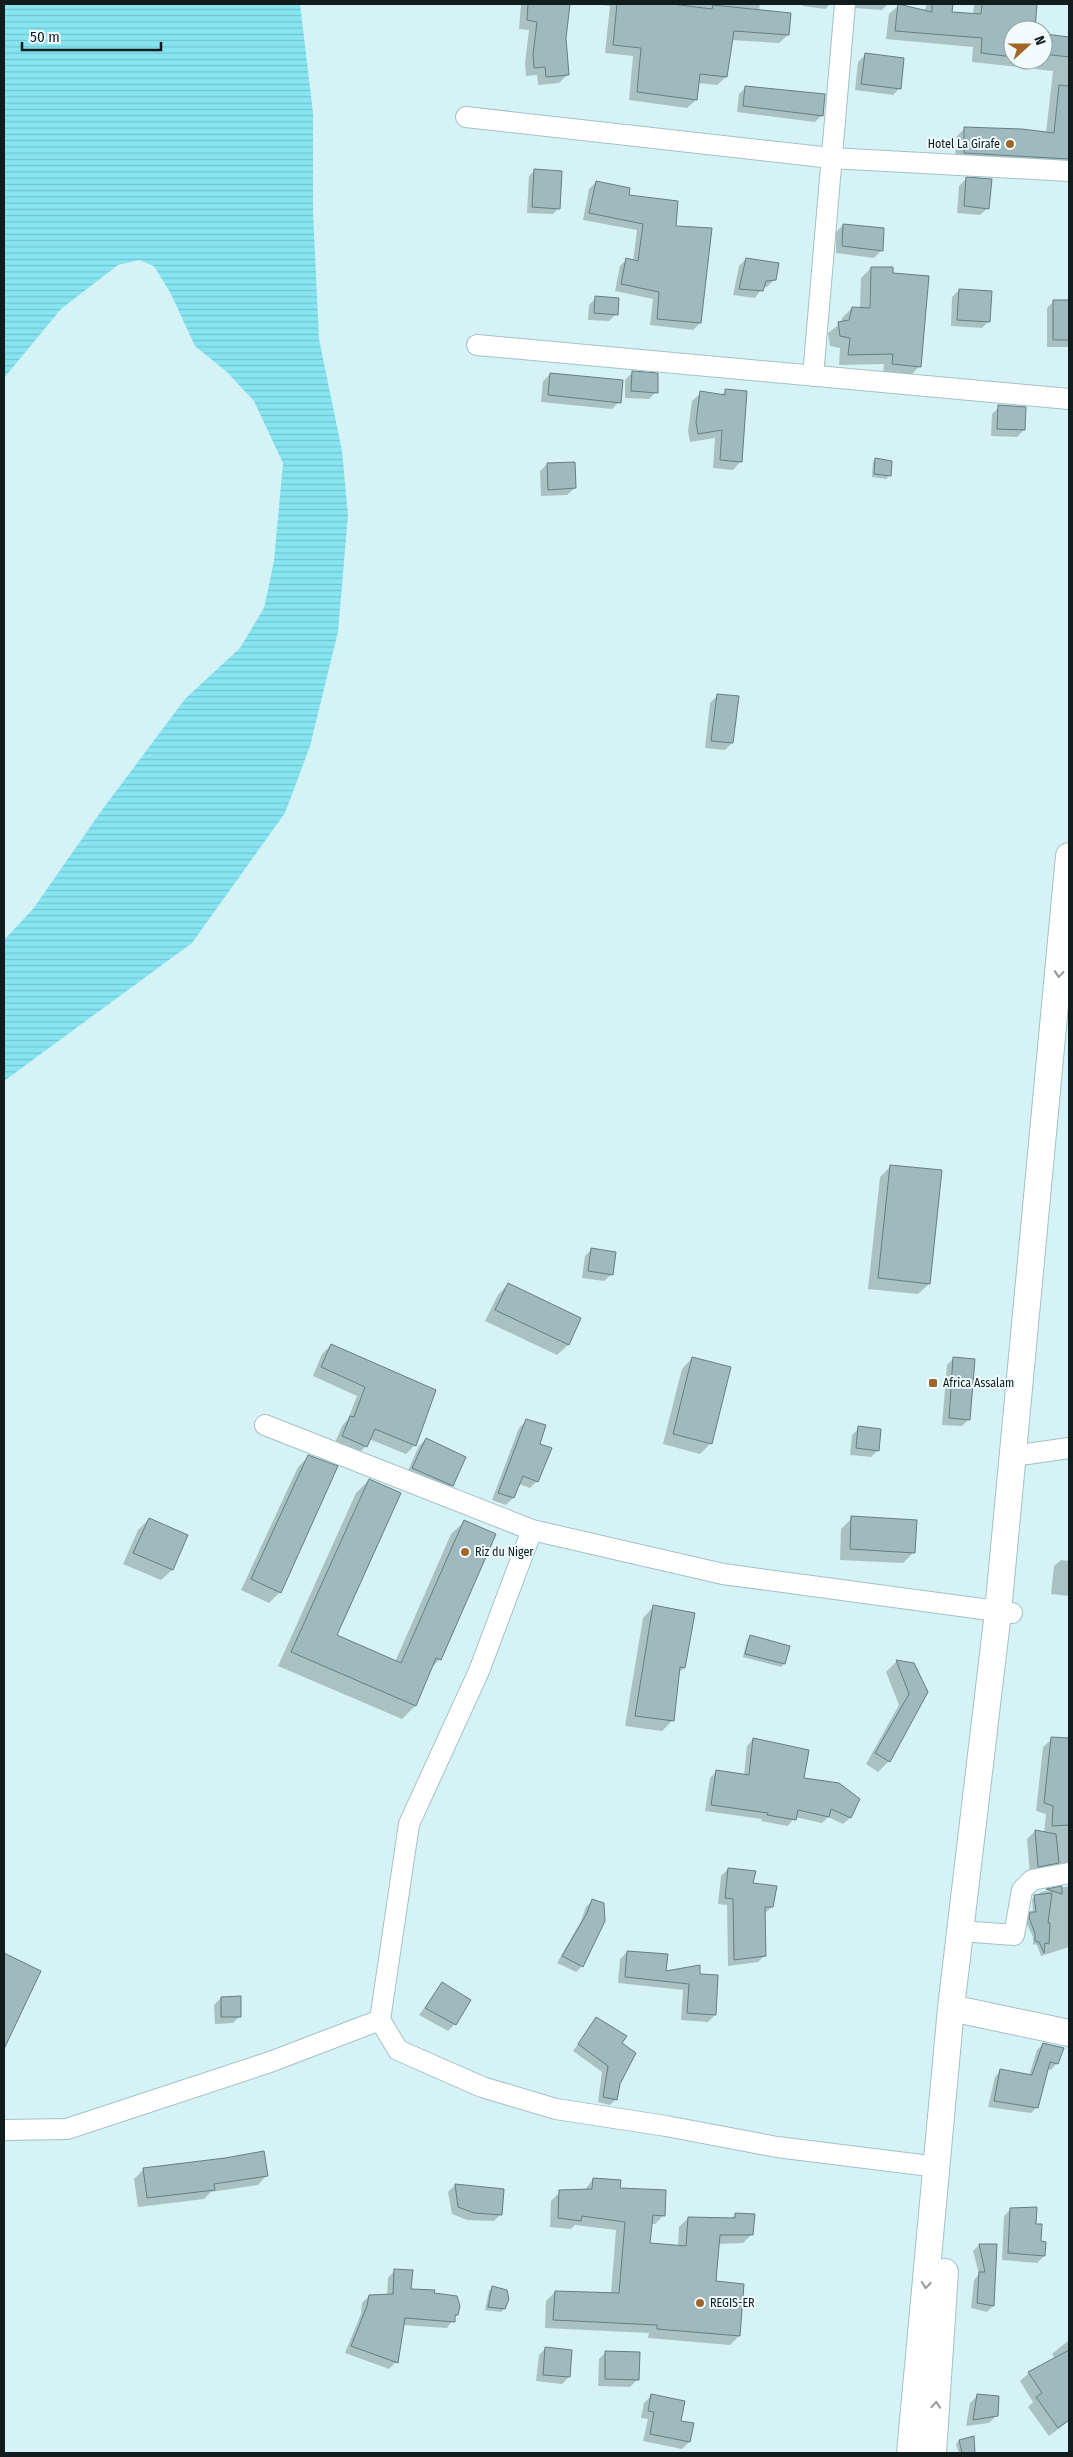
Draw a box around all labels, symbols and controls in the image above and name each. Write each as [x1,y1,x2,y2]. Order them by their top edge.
scale bar [22,20,161,52]
north arrow [1003,20,1053,70]
text: 50 m [30,28,60,46]
text: N [1030,34,1049,47]
place label: Hotel La Girafe [928,137,1000,151]
marker: Hotel La Girafe [1004,138,1016,150]
one-way arrow [1053,971,1064,979]
place label: Africa Assalam [943,1376,1014,1390]
marker: Africa Assalam [927,1377,939,1389]
place label: Riz du Niger [475,1545,534,1559]
marker: Riz du Niger [459,1546,471,1558]
one-way arrow [921,2281,932,2289]
place label: REGIS-ER [710,2296,755,2310]
marker: REGIS-ER [694,2297,706,2309]
one-way arrow [931,2400,942,2408]

